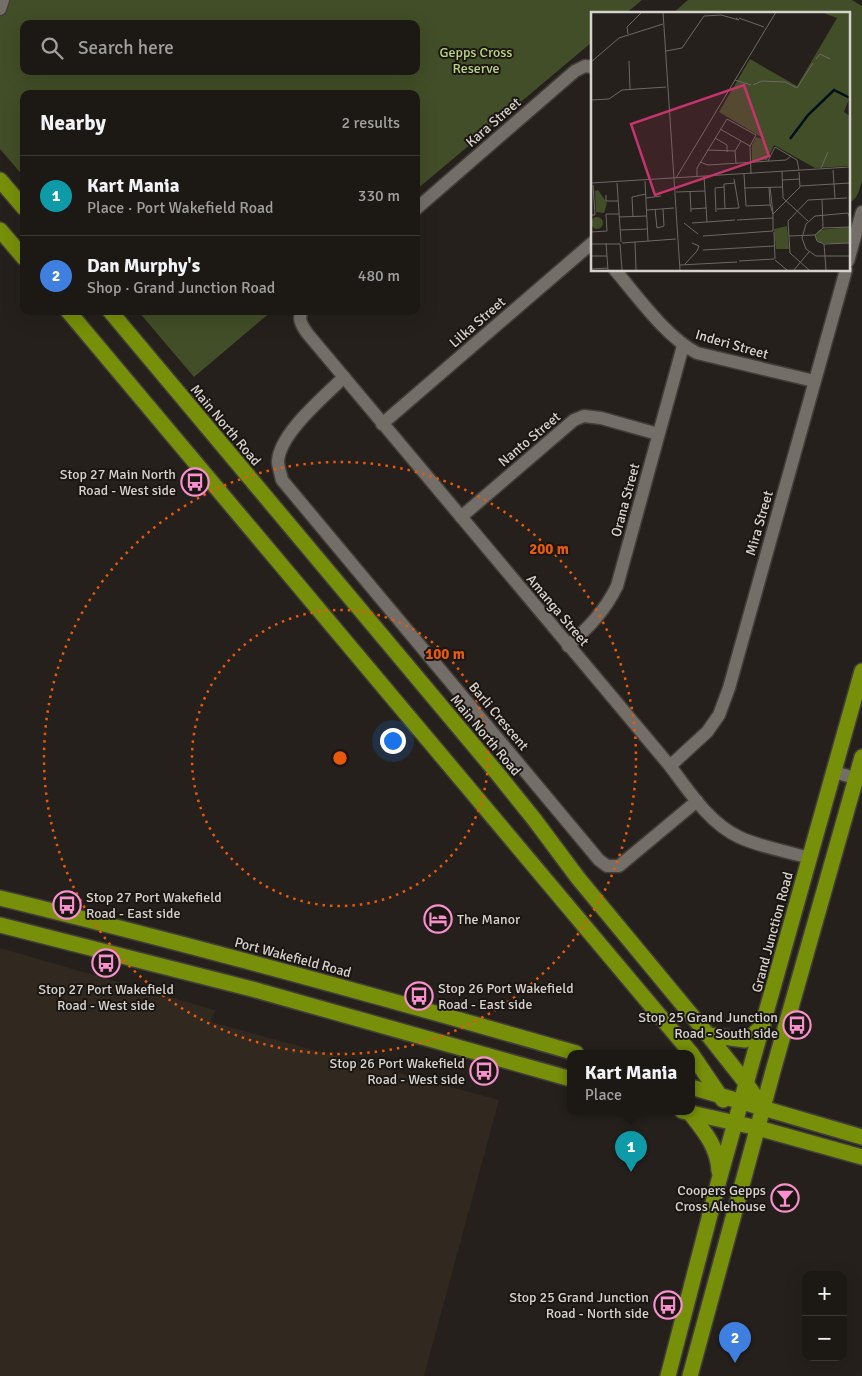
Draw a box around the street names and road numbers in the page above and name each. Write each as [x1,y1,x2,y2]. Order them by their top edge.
street label: Kara Street [462,94,524,151]
street label: Lilka Street [446,293,509,351]
street label: Inderi Street [694,326,770,363]
street label: Main North Road [187,381,265,469]
street label: Nanto Street [495,408,564,470]
street label: Orana Street [607,461,644,539]
street label: Mira Street [742,489,777,558]
street label: Amanga Street [523,571,593,650]
street label: Barli Crescent [465,679,532,754]
street label: Main North Road [447,691,525,779]
street label: Grand Junction Road [748,870,797,994]
street label: Port Wakefield Road [233,934,353,981]

